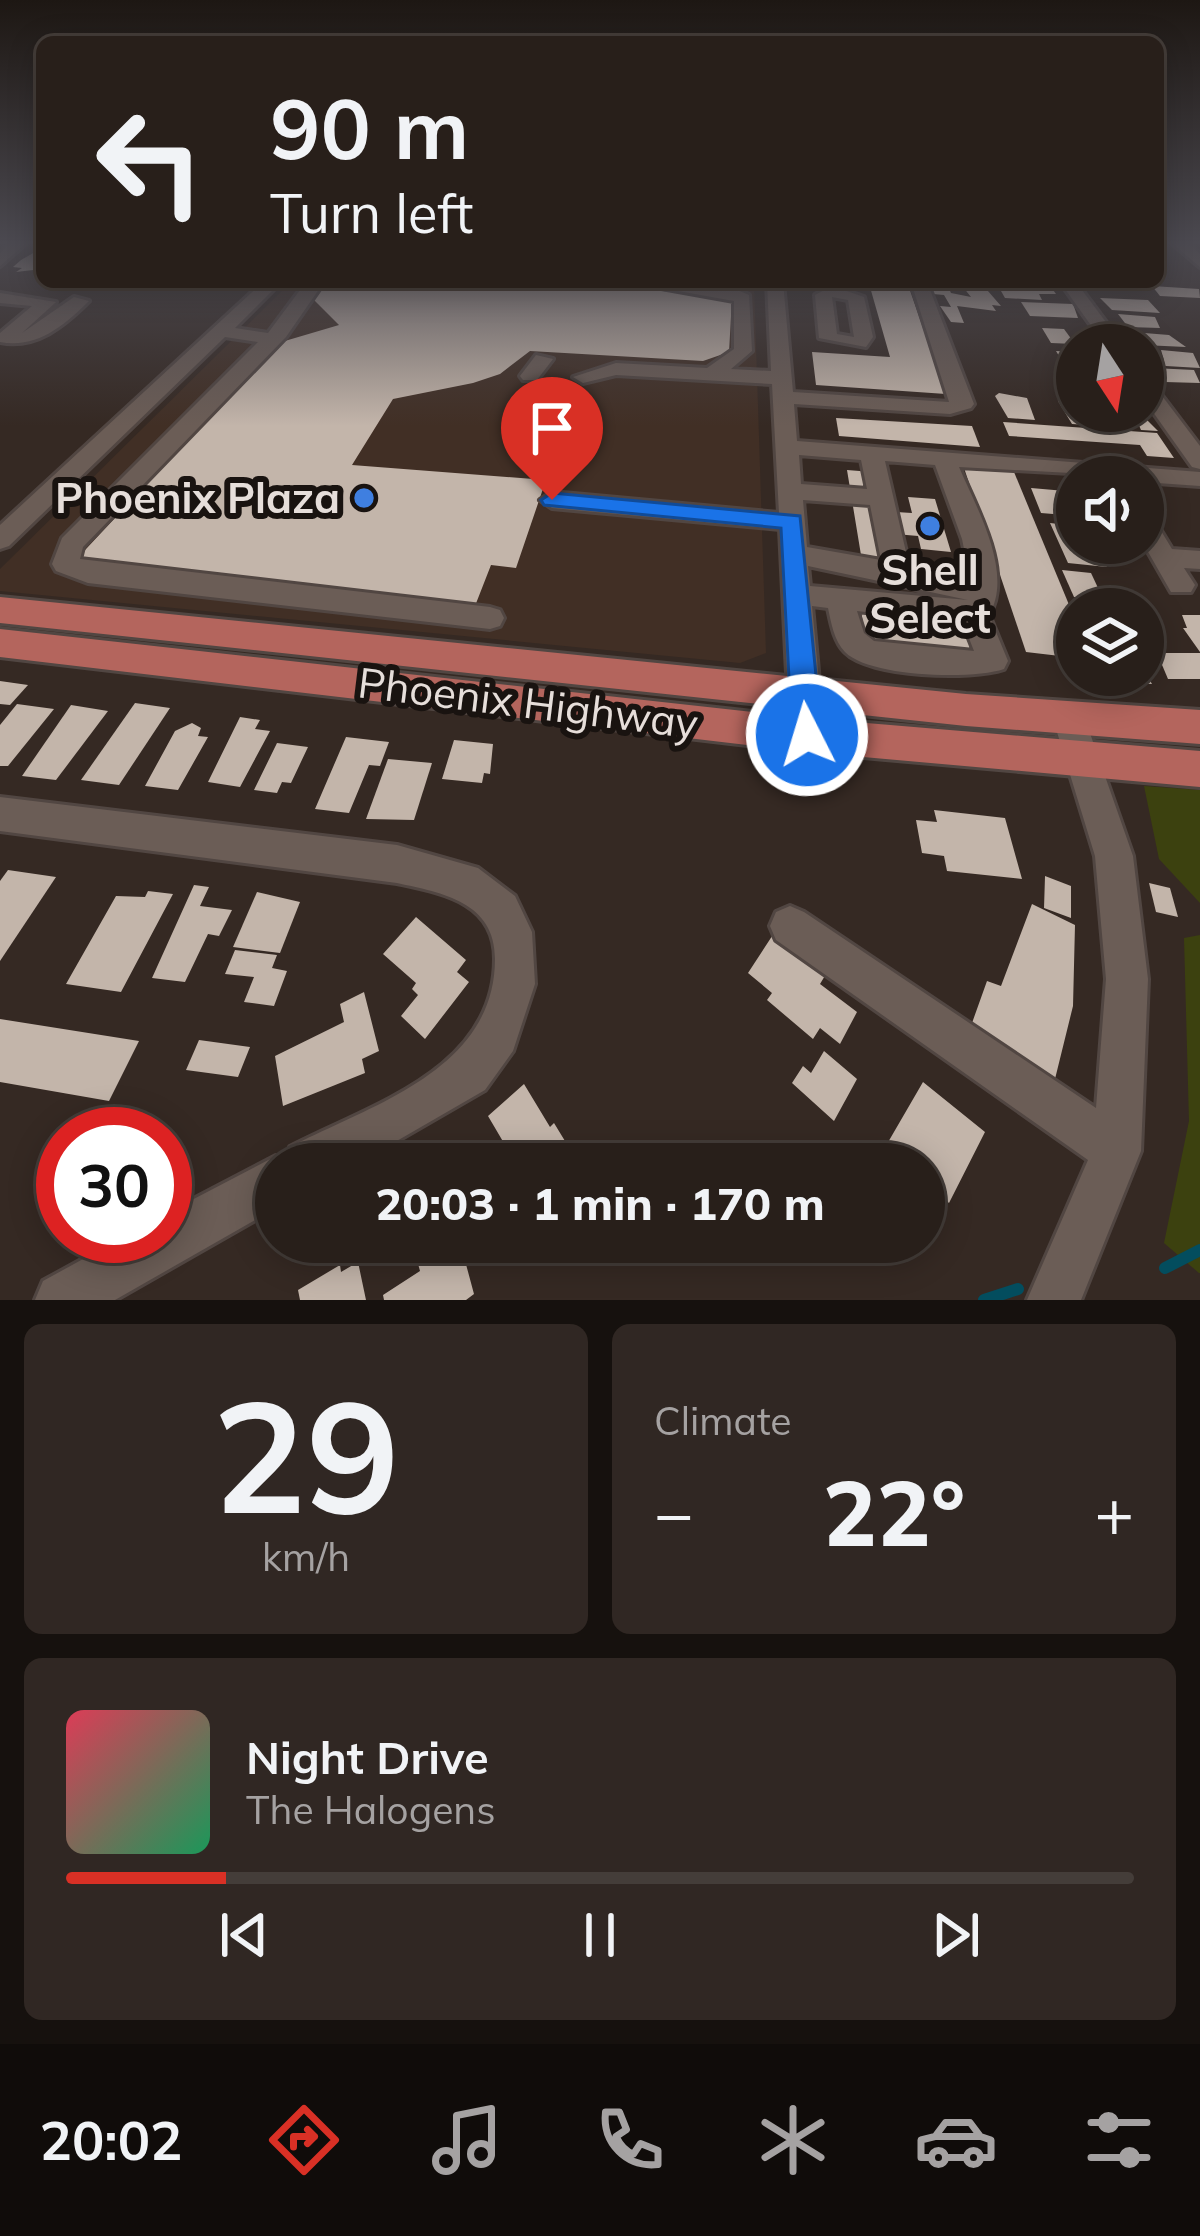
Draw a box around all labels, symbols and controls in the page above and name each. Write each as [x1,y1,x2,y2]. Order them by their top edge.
text: 90 m [270,75,469,180]
icon: left [72,84,228,240]
text: Turn left [270,179,473,247]
north arrow [1056,324,1164,432]
map controls [1056,324,1164,696]
pin [501,377,603,500]
icon: arrive [519,395,585,461]
button: sound [1056,456,1164,564]
place label: Phoenix Plaza [55,471,340,524]
marker: Phoenix Plaza [351,485,377,511]
marker: Shell Select [917,513,943,539]
place label: Shell Select [869,543,991,644]
button: layers [1056,588,1164,696]
street label: Phoenix Highway [355,655,701,750]
position arrow [744,672,870,798]
speed limit sign: 30 [36,1107,192,1263]
text: 20:03 · 1 min · 170 m [375,1175,825,1231]
text: 29 [212,1356,400,1552]
text: Climate [654,1396,792,1445]
text: 22° [823,1456,965,1569]
text: − [654,1471,694,1554]
text: + [1094,1471,1134,1554]
text: km/h [262,1532,350,1581]
text: Night Drive [246,1729,489,1785]
text: The Halogens [246,1785,496,1834]
icon: previous [211,1902,277,1968]
icon: pause [567,1902,633,1968]
icon: next [923,1902,989,1968]
icon: directions [262,2098,346,2182]
icon: music [425,2098,509,2182]
icon: phone [588,2098,672,2182]
icon: climate [751,2098,835,2182]
icon: car [914,2098,998,2182]
icon: filters [1077,2098,1161,2182]
text: 20:02 [40,2106,183,2174]

